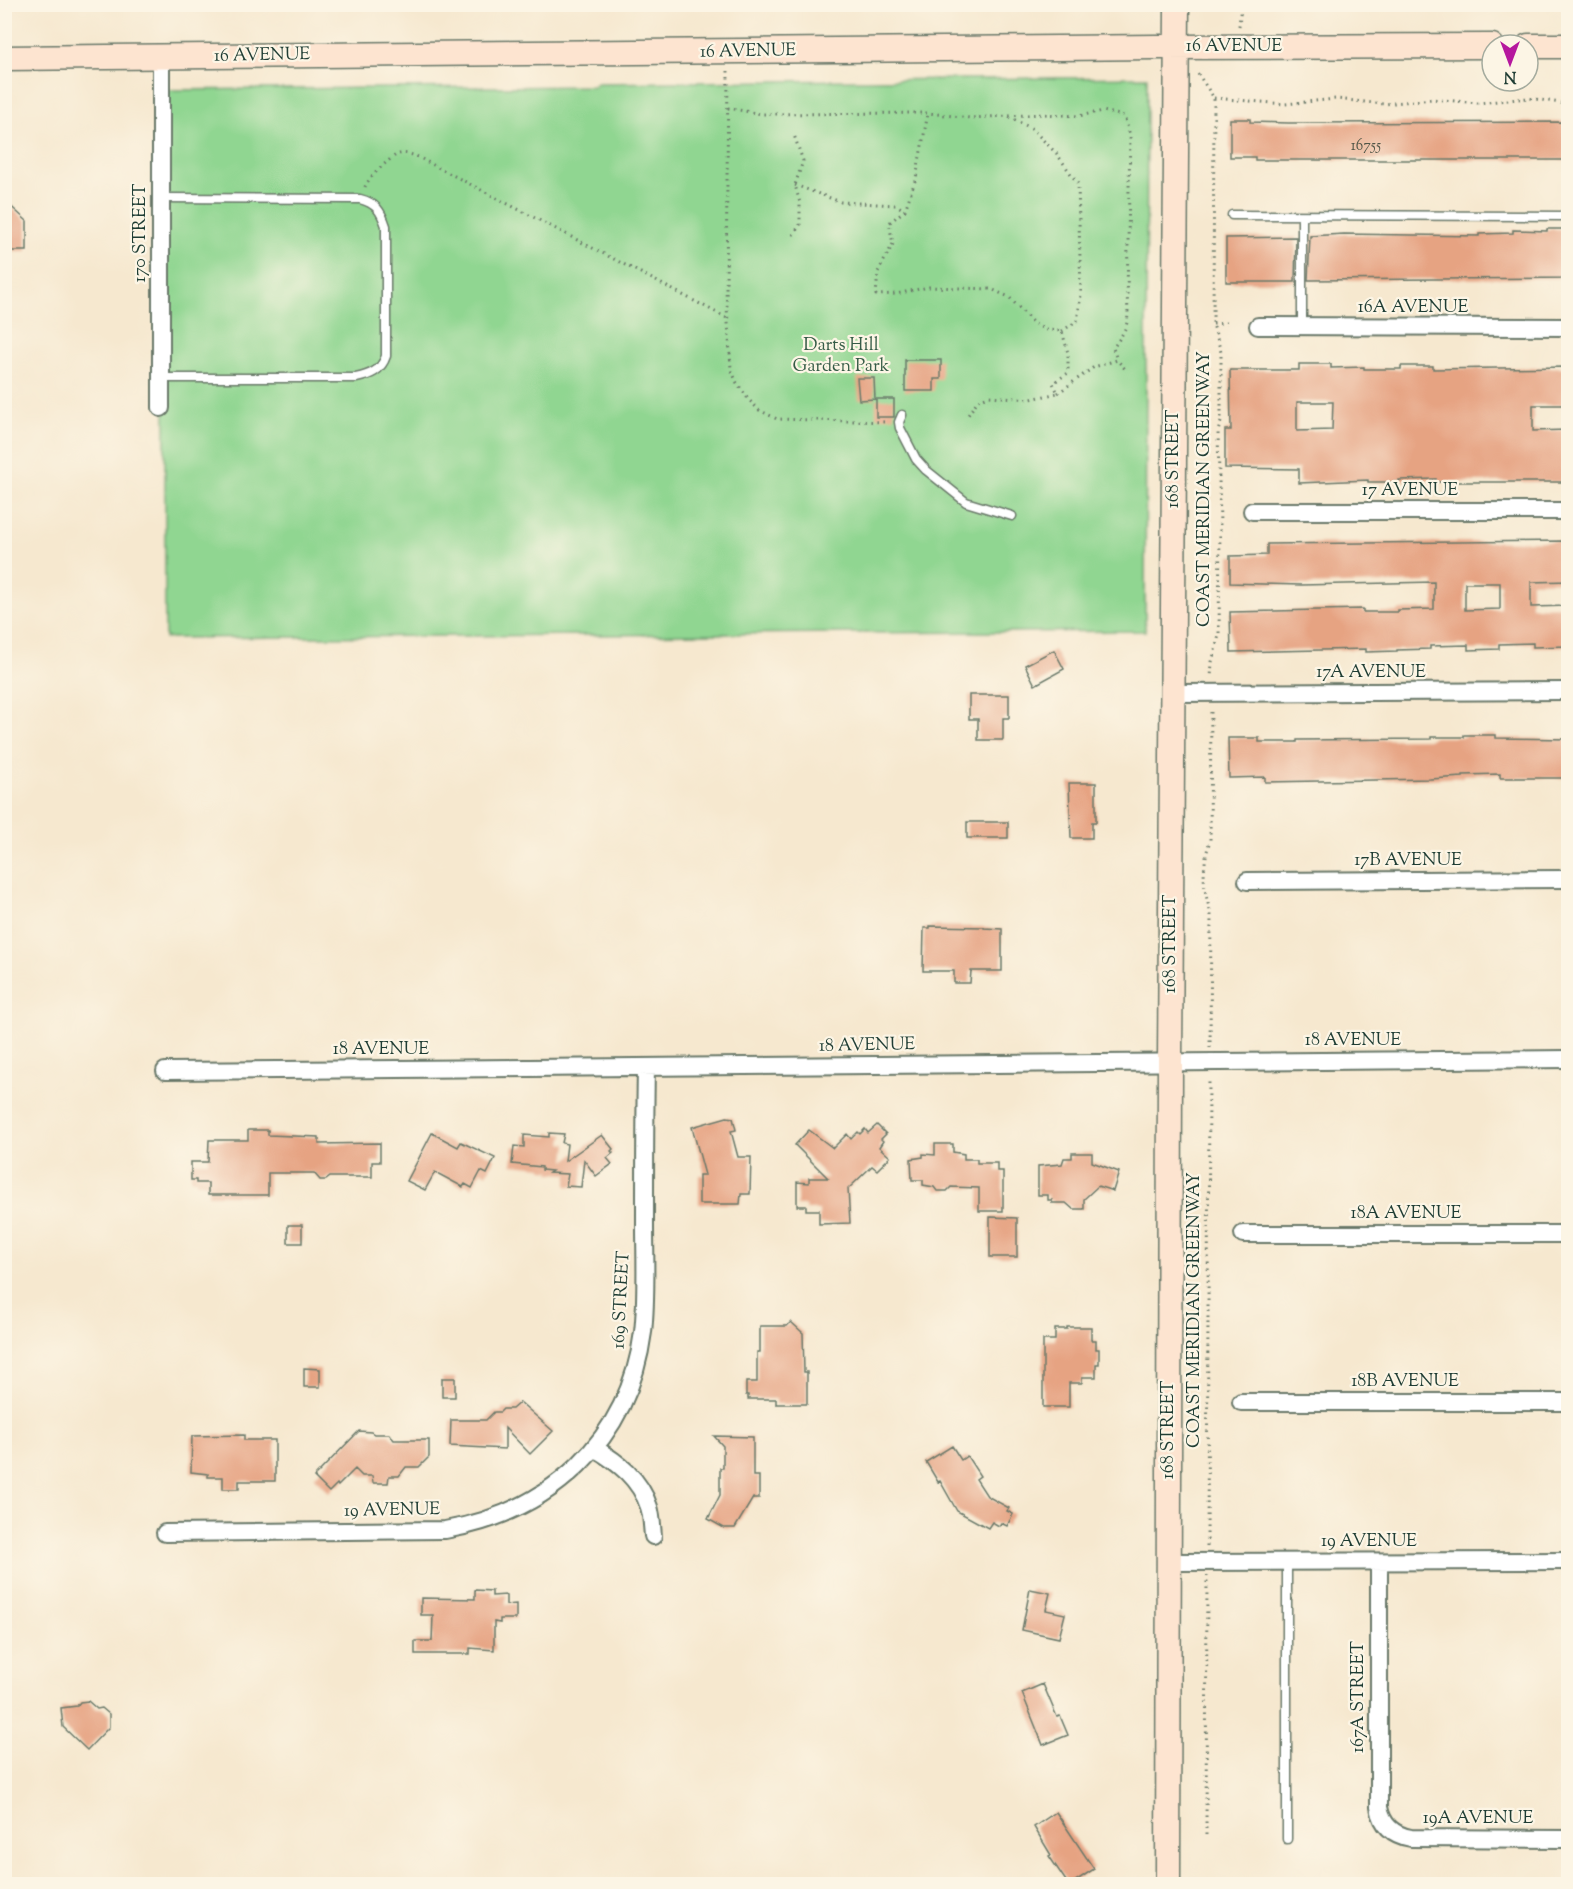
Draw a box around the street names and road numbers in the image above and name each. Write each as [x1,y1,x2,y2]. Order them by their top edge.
street label: 16 AVENUE [1186,34,1282,60]
street label: 16 AVENUE [700,38,796,66]
street label: 16 AVENUE [214,42,310,70]
street label: 170 STREET [128,183,154,282]
street label: 16A AVENUE [1358,295,1468,321]
street label: COAST MERIDIAN GREENWAY [1192,351,1218,627]
street label: 168 STREET [1161,409,1187,508]
street label: 17 AVENUE [1362,478,1458,504]
street label: 17A AVENUE [1316,660,1426,686]
street label: 17B AVENUE [1354,848,1462,874]
street label: 168 STREET [1158,894,1184,993]
street label: 18 AVENUE [1305,1028,1401,1054]
street label: 18 AVENUE [819,1032,916,1060]
street label: 18 AVENUE [333,1037,429,1063]
street label: COAST MERIDIAN GREENWAY [1182,1172,1208,1448]
street label: 18A AVENUE [1351,1201,1462,1227]
street label: 169 STREET [606,1250,638,1350]
street label: 18B AVENUE [1351,1369,1459,1395]
street label: 168 STREET [1156,1380,1182,1479]
street label: 19 AVENUE [344,1497,440,1525]
street label: 19 AVENUE [1321,1529,1417,1555]
street label: 167A STREET [1346,1641,1372,1753]
street label: 19A AVENUE [1423,1806,1533,1832]

